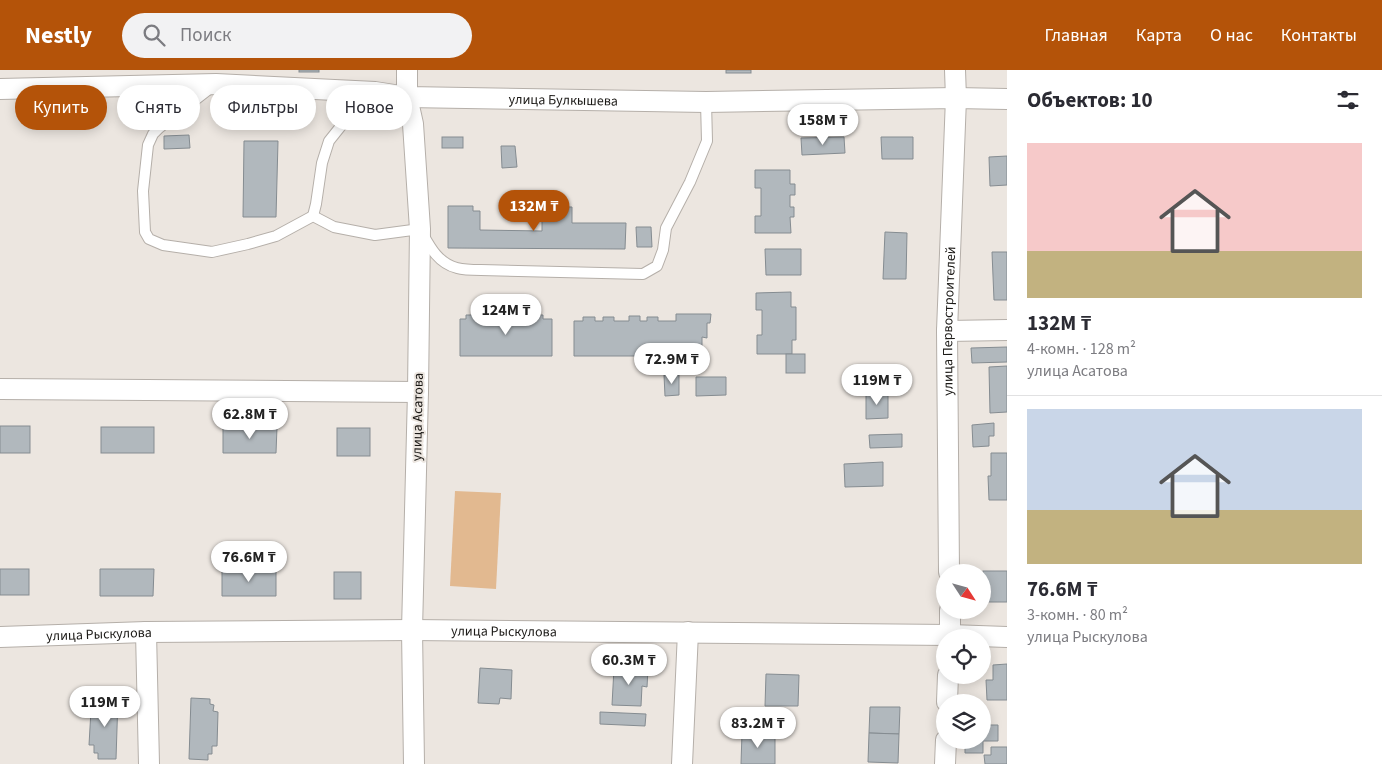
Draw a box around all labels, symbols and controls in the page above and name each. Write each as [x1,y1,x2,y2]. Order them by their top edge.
search box [122,13,472,58]
text: Nestly [25,18,92,53]
icon: search [140,21,168,49]
text: Поиск [180,22,231,49]
text: Главная [1045,23,1108,48]
text: Карта [1136,23,1182,48]
text: О нас [1210,23,1253,48]
text: Контакты [1281,23,1357,48]
chip: Купить [15,85,107,130]
chip: Снять [117,85,200,130]
chip: Фильтры [210,85,316,130]
chip: Новое [326,85,412,130]
text: Объектов: 10 [1027,85,1153,115]
icon: filters [1334,86,1362,114]
street label: улица Булкышева [508,90,618,112]
pin: 158M ₸ [782,104,864,146]
text: 158M ₸ [798,109,848,131]
icon: home [1150,176,1240,266]
pin: 132M ₸ [493,190,575,232]
text: 132M ₸ [509,195,559,217]
street label: улица Первостроителей [938,246,961,396]
pin: 124M ₸ [465,294,547,336]
text: 124M ₸ [481,299,531,321]
text: 132M ₸ [1027,308,1092,338]
text: 4-комн. · 128 m² [1027,338,1136,360]
pin: 72.9M ₸ [626,342,718,385]
text: 72.9M ₸ [645,348,699,370]
text: улица Асатова [1027,360,1128,382]
pin: 119M ₸ [836,364,918,406]
text: 119M ₸ [852,369,902,391]
street label: улица Асатова [407,373,429,461]
pin: 62.8M ₸ [204,398,296,440]
text: 62.8M ₸ [223,403,277,425]
icon: home [1150,441,1240,531]
pin: 76.6M ₸ [203,540,295,583]
text: 76.6M ₸ [222,546,276,568]
north arrow [936,564,991,619]
map controls [936,564,991,749]
text: 76.6M ₸ [1027,574,1098,604]
text: 3-комн. · 80 m² [1027,604,1128,626]
street label: улица Рыскулова [451,621,557,642]
street label: улица Рыскулова [46,623,152,646]
text: улица Рыскулова [1027,626,1148,648]
button: locate [936,629,991,684]
pin: 60.3M ₸ [583,644,675,686]
text: 60.3M ₸ [602,649,656,671]
pin: 119M ₸ [64,686,146,728]
text: 119M ₸ [80,691,130,713]
button: layers [936,694,991,749]
pin: 83.2M ₸ [712,706,804,749]
text: 83.2M ₸ [731,712,785,734]

